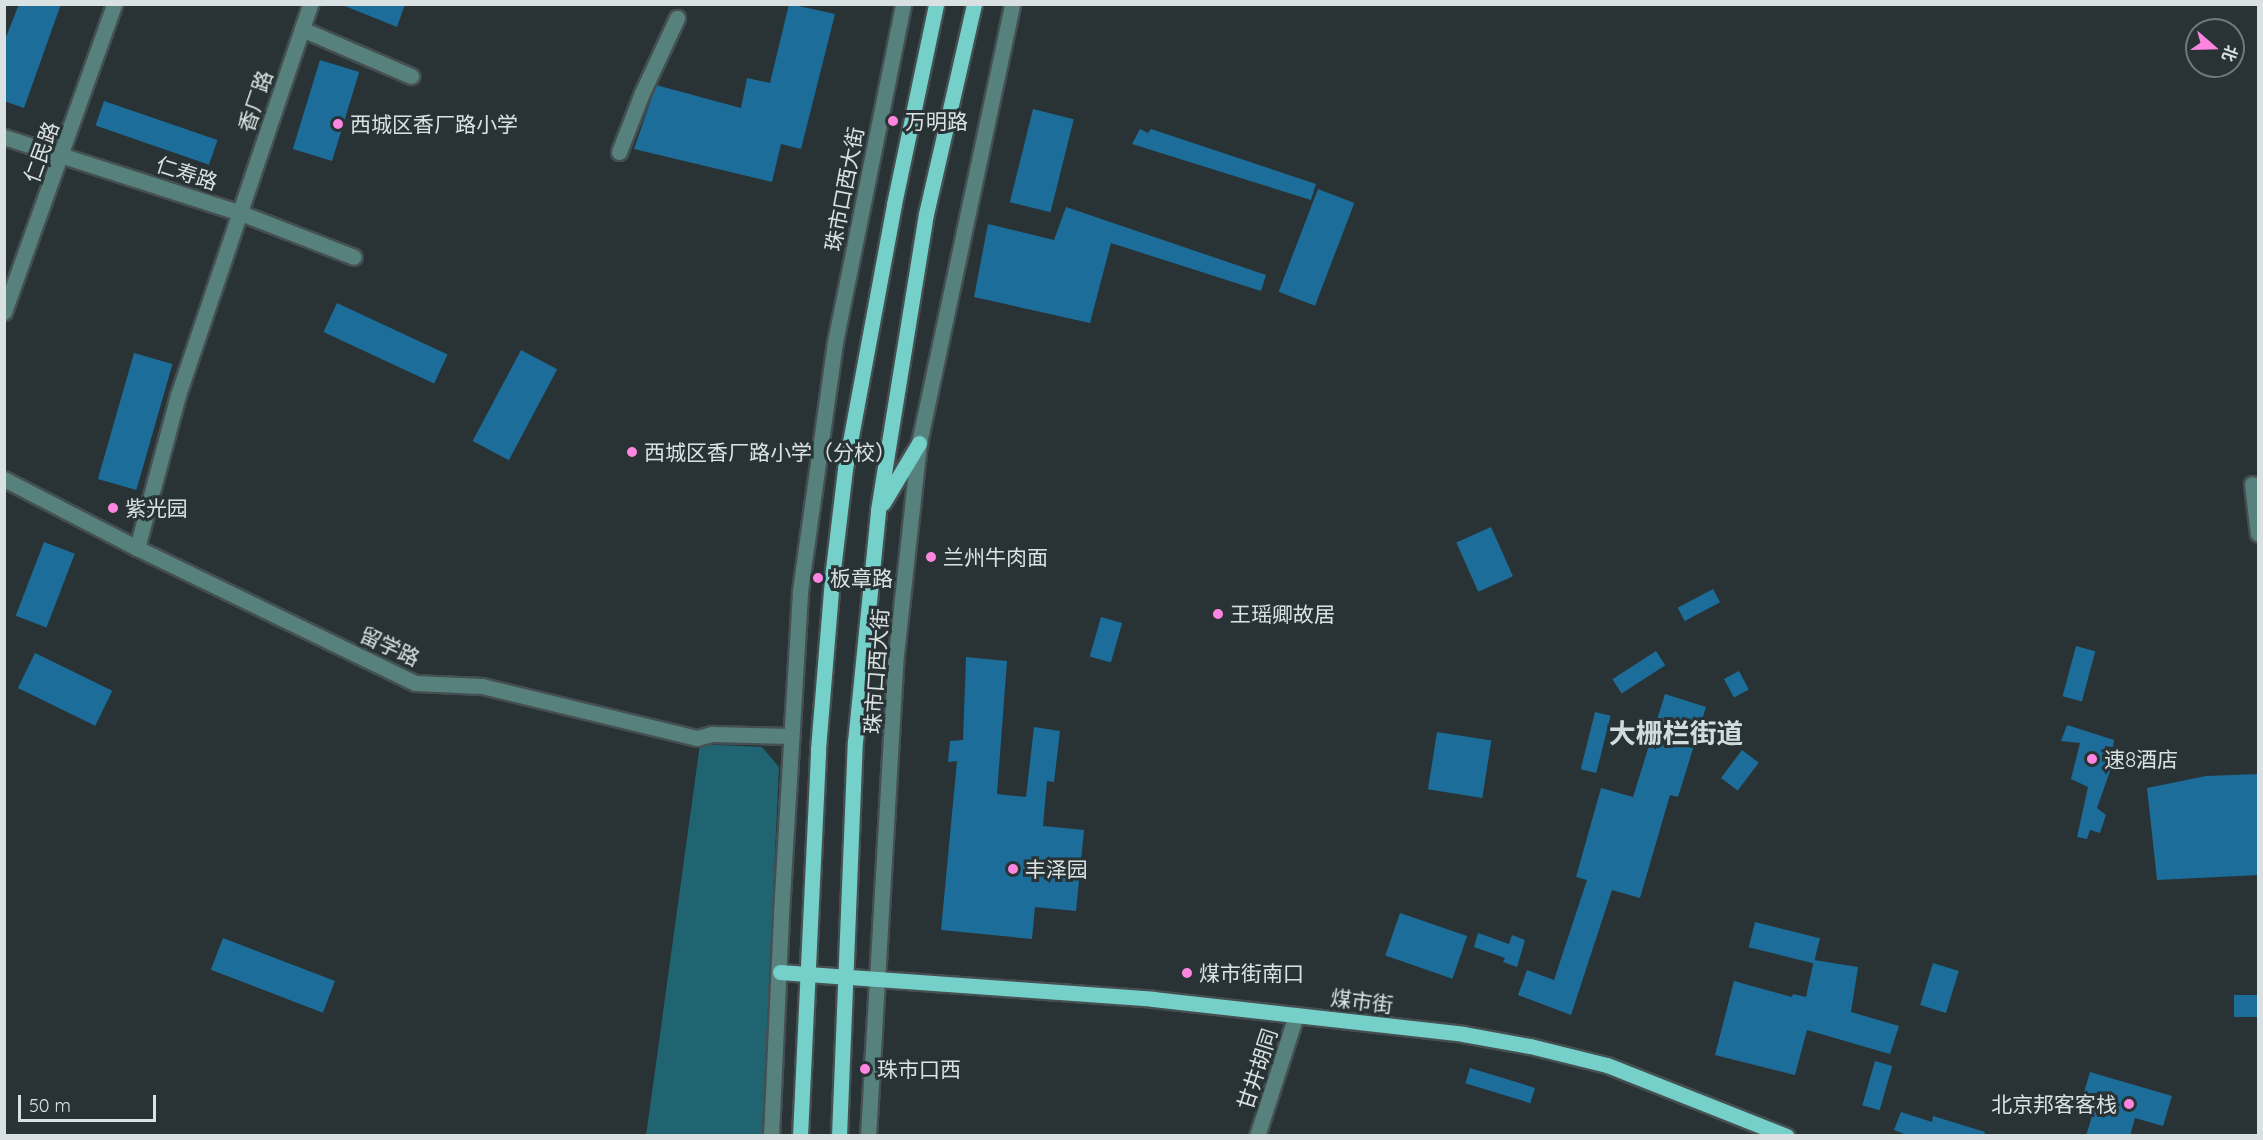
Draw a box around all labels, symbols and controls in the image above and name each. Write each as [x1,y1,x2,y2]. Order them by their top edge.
north arrow [2185,18,2245,78]
text: 北 [2218,43,2242,64]
street label: 香厂路 [233,67,277,135]
place label: 万明路 [905,108,968,134]
place label: 西城区香厂路小学 [350,111,518,137]
marker: 万明路 [886,114,900,128]
marker: 西城区香厂路小学 [331,117,345,131]
street label: 仁民路 [18,118,64,186]
street label: 珠市口西大街 [820,125,868,253]
street label: 仁寿路 [153,151,221,195]
place label: 西城区香厂路小学（分校） [644,439,896,465]
marker: 西城区香厂路小学（分校） [625,445,639,459]
place label: 紫光园 [125,495,188,521]
marker: 紫光园 [106,501,120,515]
place label: 兰州牛肉面 [943,544,1048,570]
marker: 兰州牛肉面 [924,550,938,564]
place label: 板章路 [830,565,893,591]
marker: 板章路 [811,571,825,585]
place label: 王瑶卿故居 [1230,601,1335,627]
street label: 珠市口西大街 [859,607,893,735]
marker: 王瑶卿故居 [1211,607,1225,621]
street label: 留学路 [356,621,424,671]
district label: 大栅栏街道 [1609,718,1743,750]
place label: 速8酒店 [2104,746,2178,772]
marker: 速8酒店 [2085,752,2099,766]
place label: 丰泽园 [1025,856,1088,882]
marker: 丰泽园 [1006,862,1020,876]
place label: 煤市街南口 [1199,960,1304,986]
marker: 煤市街南口 [1180,966,1194,980]
street label: 煤市街 [1329,985,1395,1017]
street label: 甘井胡同 [1232,1025,1282,1113]
place label: 珠市口西 [877,1056,961,1082]
marker: 珠市口西 [858,1062,872,1076]
scale bar [21,1083,159,1121]
place label: 北京邦客客栈 [1991,1091,2117,1117]
text: 50 m [29,1094,71,1117]
marker: 北京邦客客栈 [2122,1097,2136,1111]

